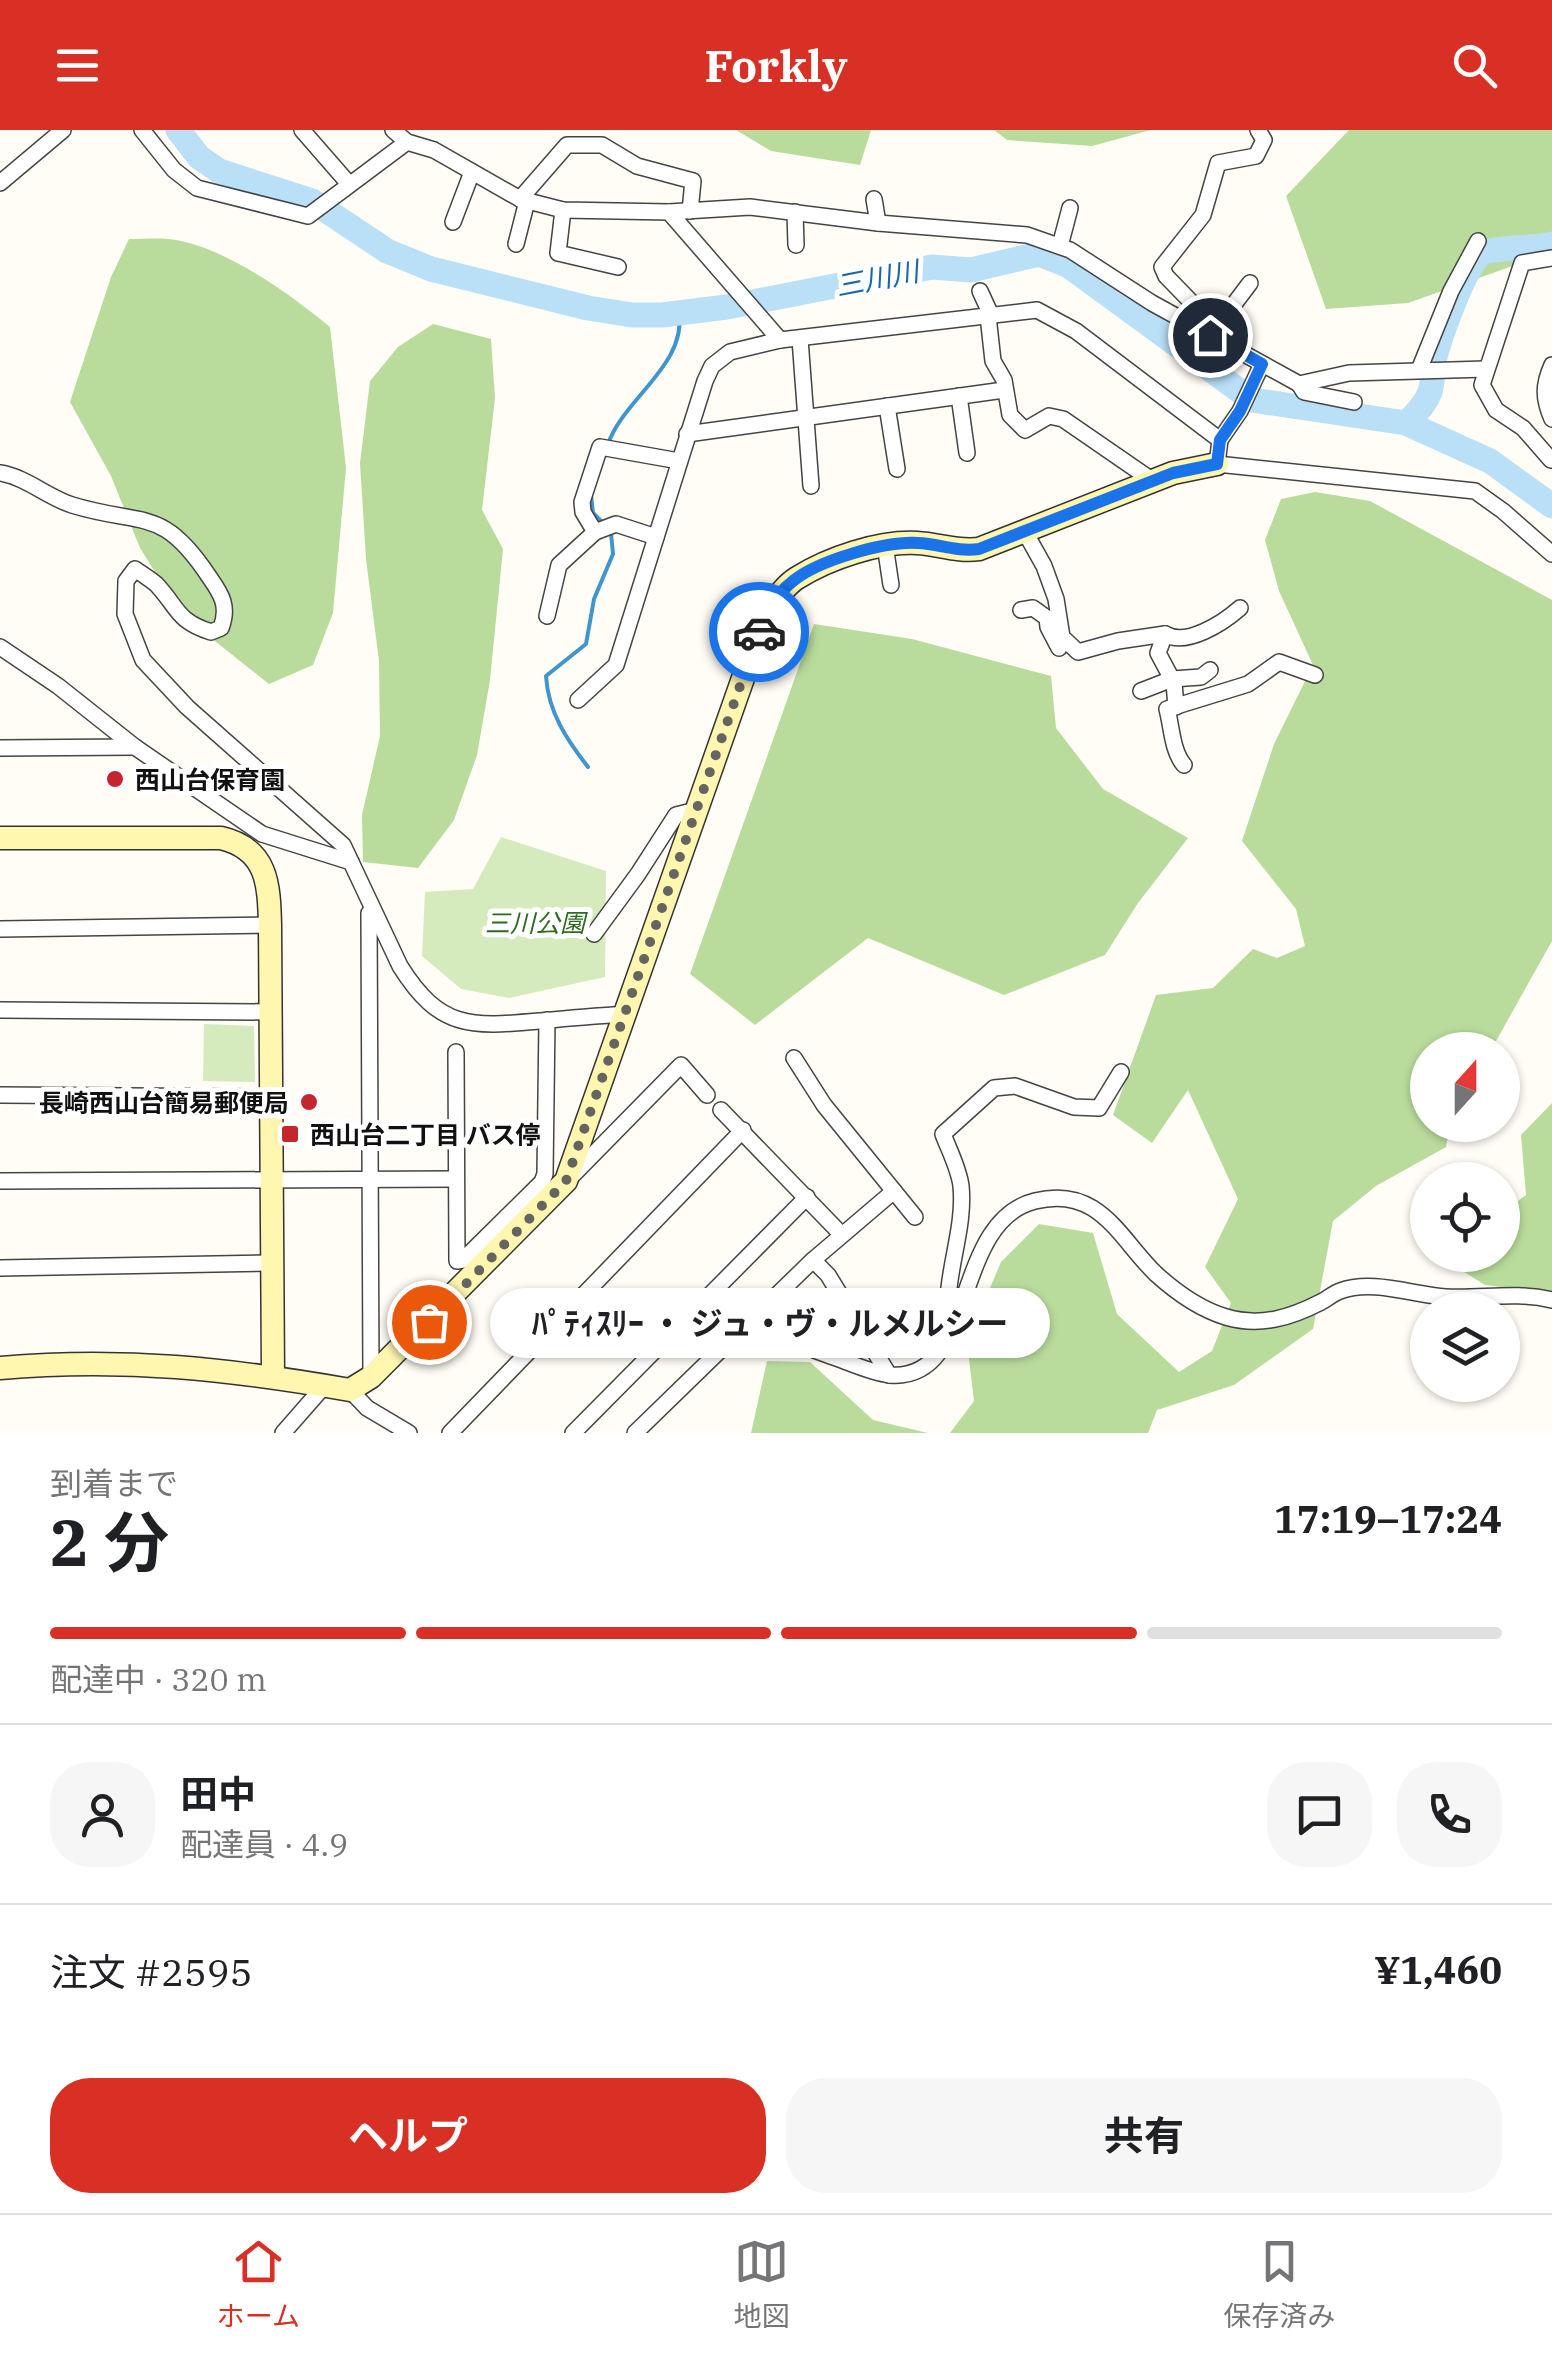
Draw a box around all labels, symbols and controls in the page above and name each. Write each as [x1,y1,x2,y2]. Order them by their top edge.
text: Forkly [704,36,848,94]
icon: menu [50,38,105,93]
icon: search [1447,38,1502,93]
water label: 三川川 [832,251,925,304]
pin [1168,293,1253,378]
icon: home [1183,308,1238,363]
courier [709,582,809,682]
icon: car [732,605,787,660]
place label: 西山台保育園 [135,763,285,796]
marker: 西山台保育園 [104,768,126,790]
park label: 三川公園 [485,906,588,939]
north arrow [1410,1032,1520,1142]
map controls [1410,1032,1520,1402]
place label: 長崎西山台簡易郵便局 [39,1086,289,1119]
marker: 長崎西山台簡易郵便局 [298,1091,320,1113]
place label: 西山台二丁目 バス停 [310,1118,541,1151]
marker: 西山台二丁目 バス停 [279,1123,301,1145]
button: locate [1410,1162,1520,1272]
pin [387,1280,472,1365]
callout: ﾊﾟﾃｨｽﾘｰ ・ ジュ・ヴ・ルメルシー [489,1287,1049,1357]
button: layers [1410,1292,1520,1402]
icon: bag [402,1295,457,1350]
text: ﾊﾟﾃｨｽﾘｰ ・ ジュ・ヴ・ルメルシー [532,1302,1008,1344]
text: 到着まで [50,1462,178,1504]
text: 17:19–17:24 [1274,1494,1502,1543]
text: 2 分 [50,1499,169,1584]
text: 配達中 · 320 m [50,1658,267,1700]
button: person [50,1762,155,1867]
button: chat [1267,1762,1372,1867]
button: phone [1397,1762,1502,1867]
text: 田中 [180,1769,256,1818]
text: 配達員 · 4.9 [180,1823,348,1865]
text: ¥1,460 [1374,1945,1502,1994]
text: 注文 #2595 [50,1947,252,1996]
button: ヘルプ [50,2078,766,2193]
button: 共有 [786,2078,1502,2193]
tab: ホーム [217,2234,300,2334]
tab: 地図 [734,2234,790,2334]
tab: 保存済み [1223,2234,1335,2334]

